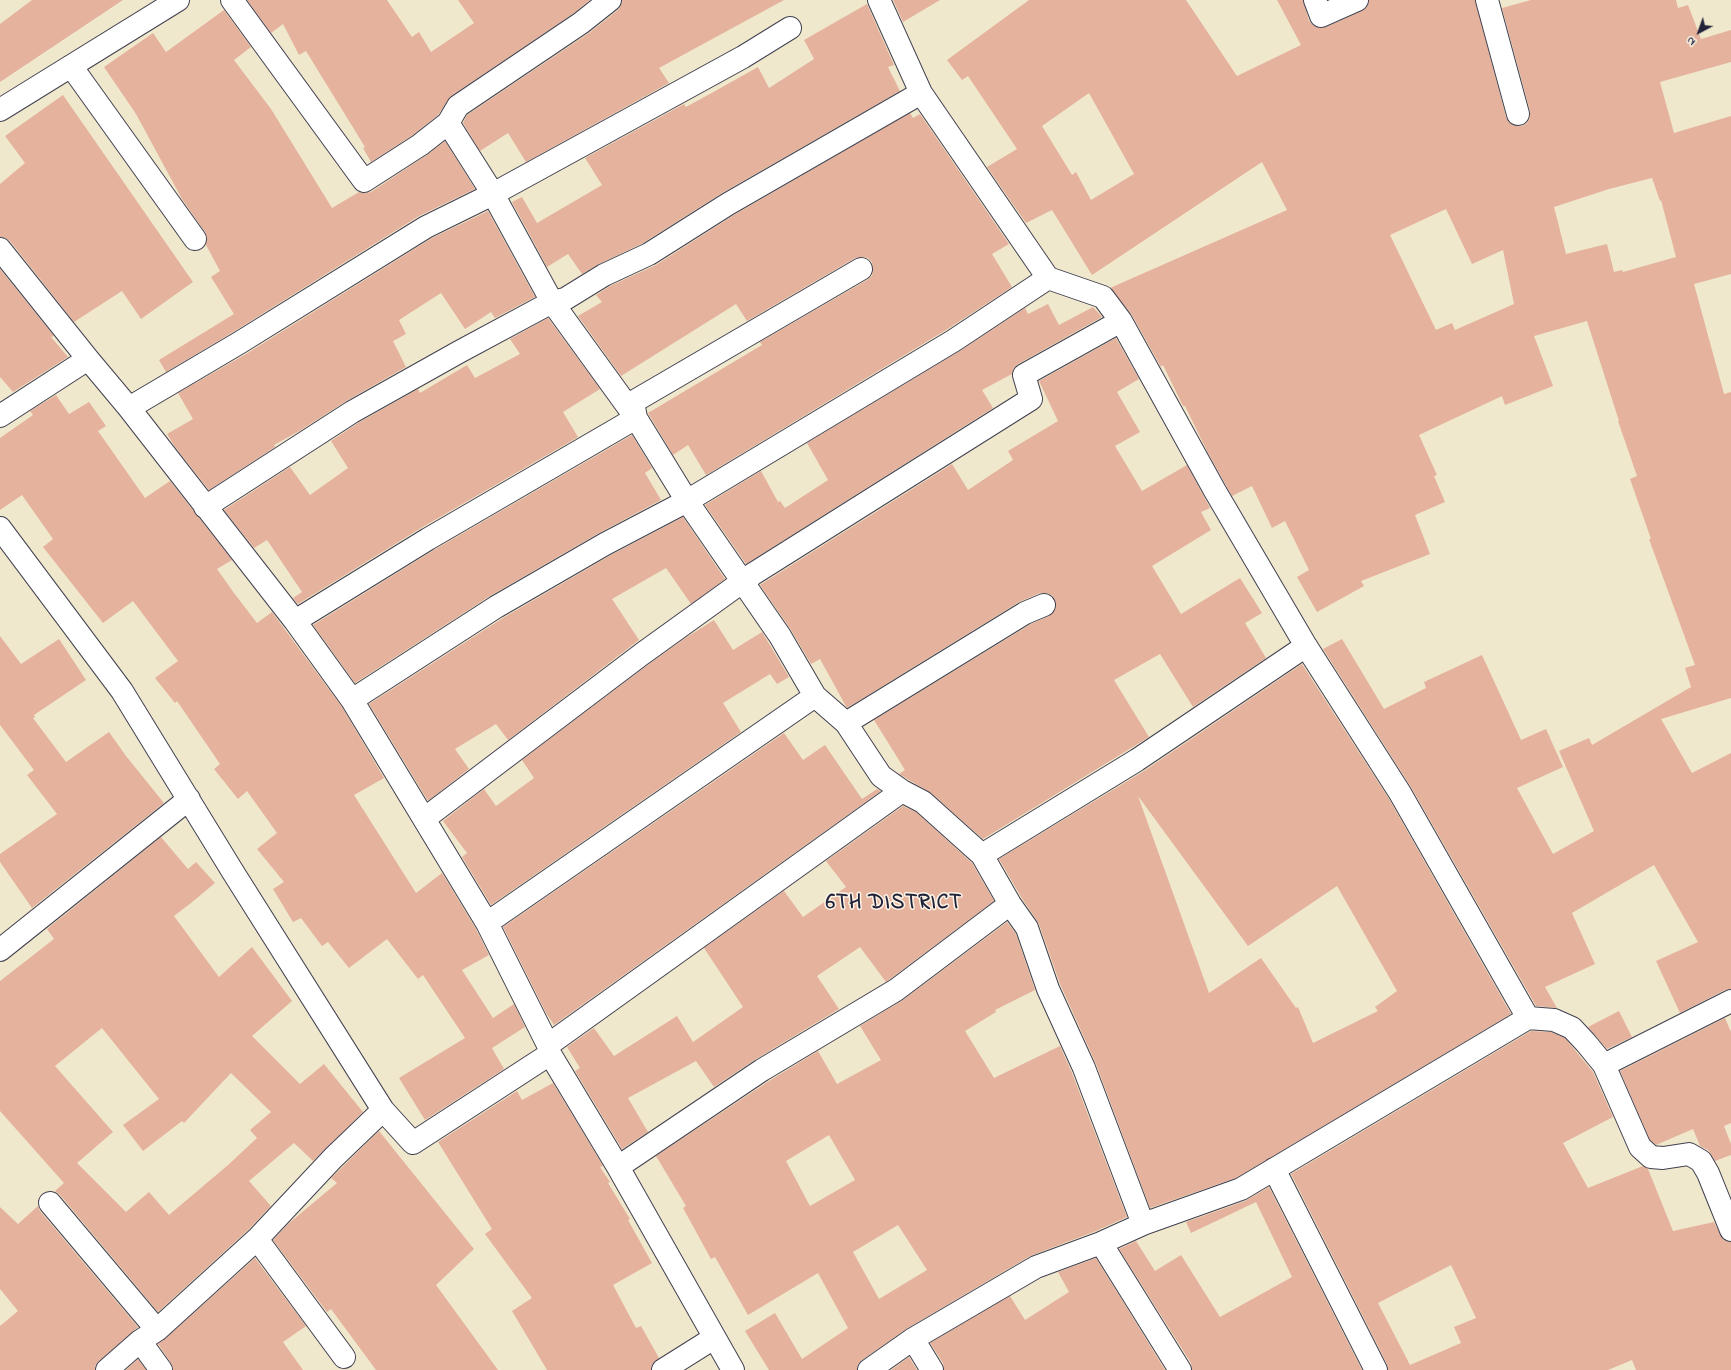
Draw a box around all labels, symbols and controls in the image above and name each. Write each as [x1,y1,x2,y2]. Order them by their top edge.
north arrow [1679,12,1719,52]
text: N [1683,33,1699,50]
district label: 6TH DISTRICT [826,892,962,918]

